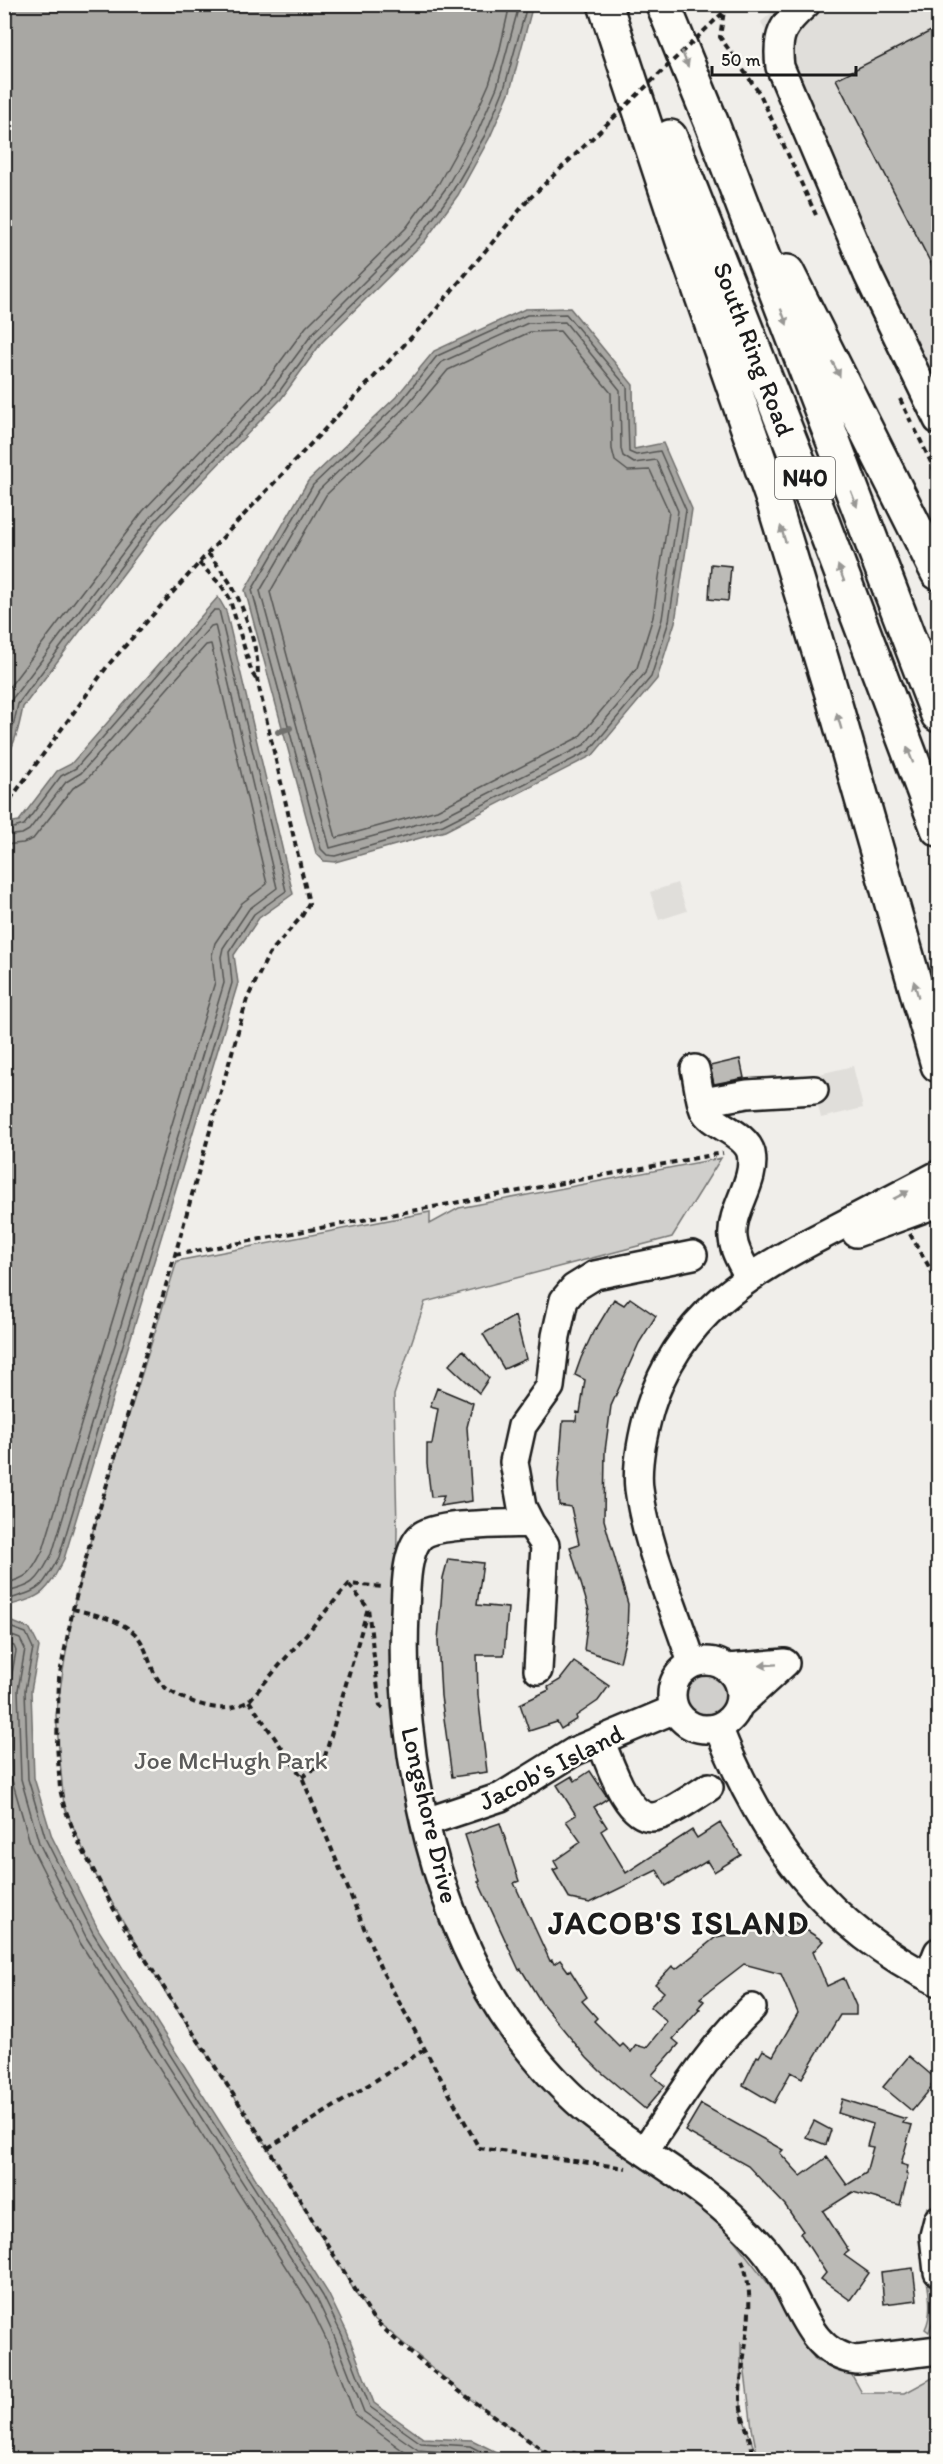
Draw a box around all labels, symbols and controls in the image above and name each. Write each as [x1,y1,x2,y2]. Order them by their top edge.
scale bar [712,39,856,77]
text: 50 m [721,49,761,71]
one-way arrow [680,50,690,68]
street label: South Ring Road [706,258,802,441]
one-way arrow [780,308,790,326]
one-way arrow [831,361,841,378]
road number: N40 [775,457,835,499]
one-way arrow [850,490,859,508]
one-way arrow [778,525,787,543]
one-way arrow [836,563,846,581]
one-way arrow [834,712,843,730]
one-way arrow [905,746,915,764]
one-way arrow [911,980,921,998]
one-way arrow [893,1190,910,1199]
one-way arrow [759,1660,778,1670]
street label: Jacob's Island [473,1717,629,1817]
street label: Longshore Drive [394,1724,466,1906]
park label: Joe McHugh Park [134,1744,328,1776]
district label: JACOB'S ISLAND [547,1904,810,1942]

